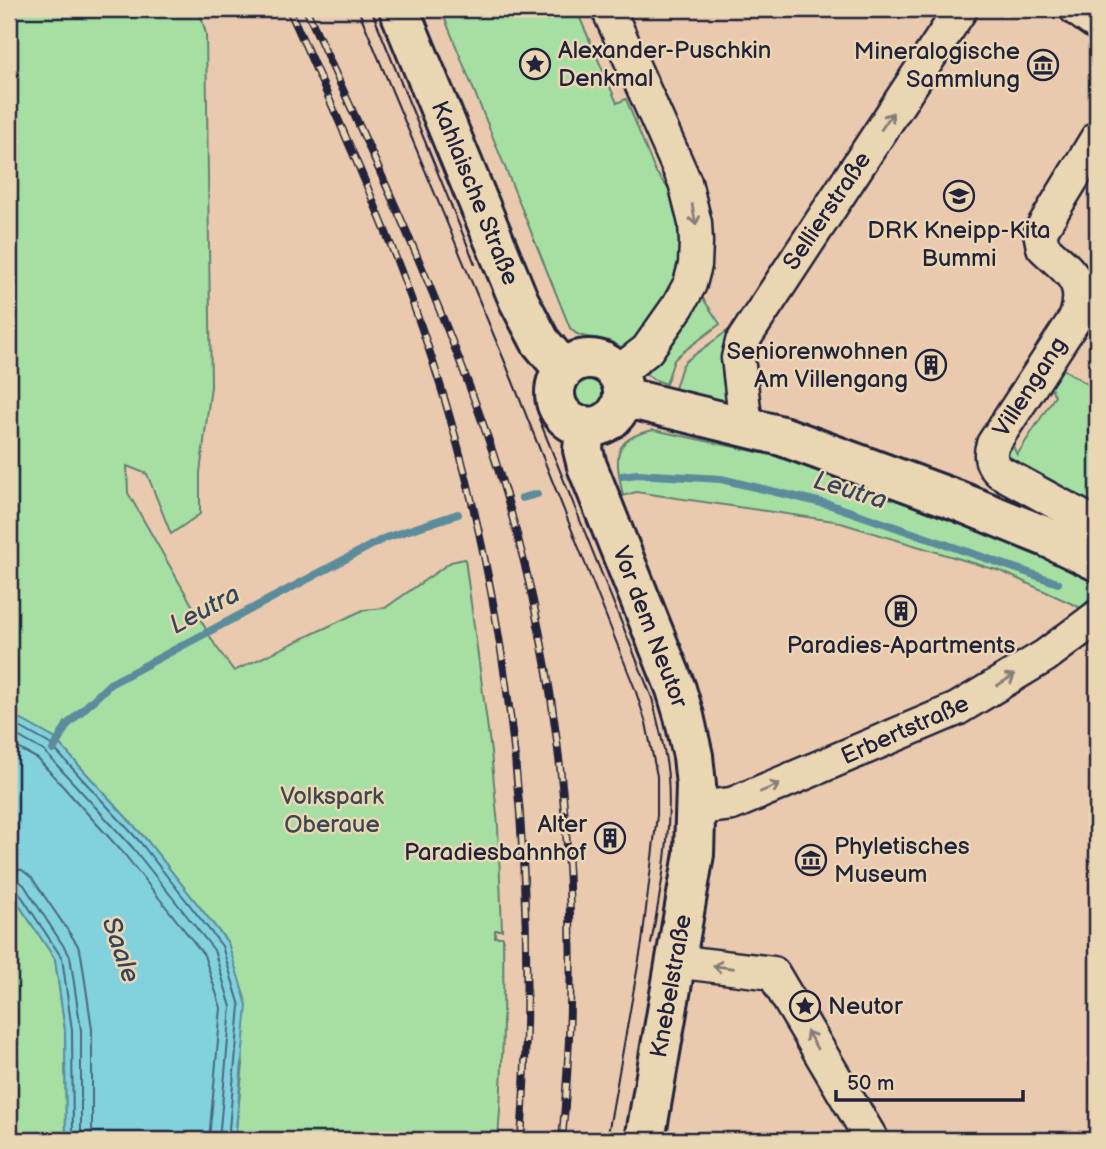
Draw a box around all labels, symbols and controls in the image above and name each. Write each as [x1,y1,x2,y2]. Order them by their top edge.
place label: Alexander-Puschkin Denkmal [558,36,771,93]
place label: Mineralogische Sammlung [854,37,1020,94]
place icon: Alexander-Puschkin Denkmal [518,47,552,81]
museum icon: Mineralogische Sammlung [1026,48,1060,82]
street label: Kahlaische Straße [425,97,525,289]
one-way arrow [879,112,894,131]
street label: Sellierstraße [777,146,877,276]
school or university icon: DRK Kneipp-Kita Bummi [942,179,976,213]
one-way arrow [688,203,701,226]
place label: DRK Kneipp-Kita Bummi [867,216,1051,273]
street label: Villengang [987,331,1073,443]
place label: Seniorenwohnen Am Villengang [727,337,908,394]
building icon: Seniorenwohnen Am Villengang [914,348,948,382]
water label: Leutra [810,465,890,517]
street label: Vor dem Neutor [606,542,694,712]
water label: Leutra [165,579,245,641]
building icon: Paradies-Apartments [884,594,918,628]
place label: Paradies-Apartments [787,631,1015,660]
one-way arrow [996,673,1016,687]
street label: Erbertstraße [837,689,973,771]
one-way arrow [759,781,781,794]
park label: Volkspark Oberaue [280,782,384,839]
place label: Alter Paradiesbahnhof [404,810,588,867]
building icon: Alter Paradiesbahnhof [593,821,627,855]
place label: Phyletisches Museum [834,832,970,889]
museum icon: Phyletisches Museum [794,843,828,877]
street label: Knebelstraße [644,912,698,1060]
water label: Saale [94,913,146,987]
one-way arrow [713,960,735,973]
place icon: Neutor [788,989,822,1023]
place label: Neutor [828,992,903,1021]
one-way arrow [804,1030,818,1050]
scale bar [836,1058,1024,1102]
text: 50 m [847,1071,894,1096]

